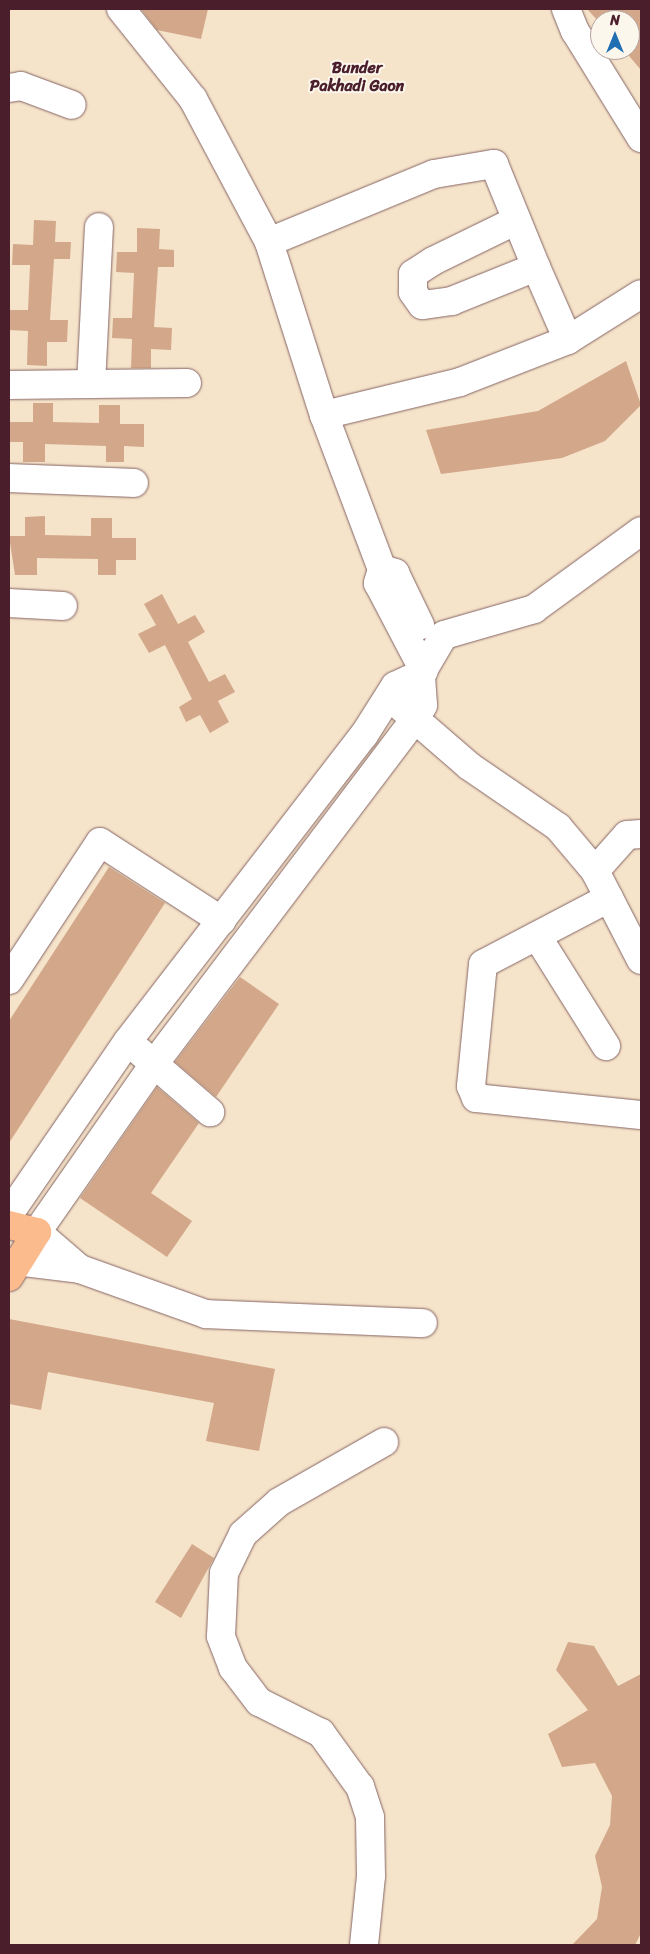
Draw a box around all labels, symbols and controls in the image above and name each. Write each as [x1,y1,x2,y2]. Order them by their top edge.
text: N [610,8,620,33]
north arrow [590,10,640,60]
district label: Bunder Pakhadi Gaon [310,58,404,96]

